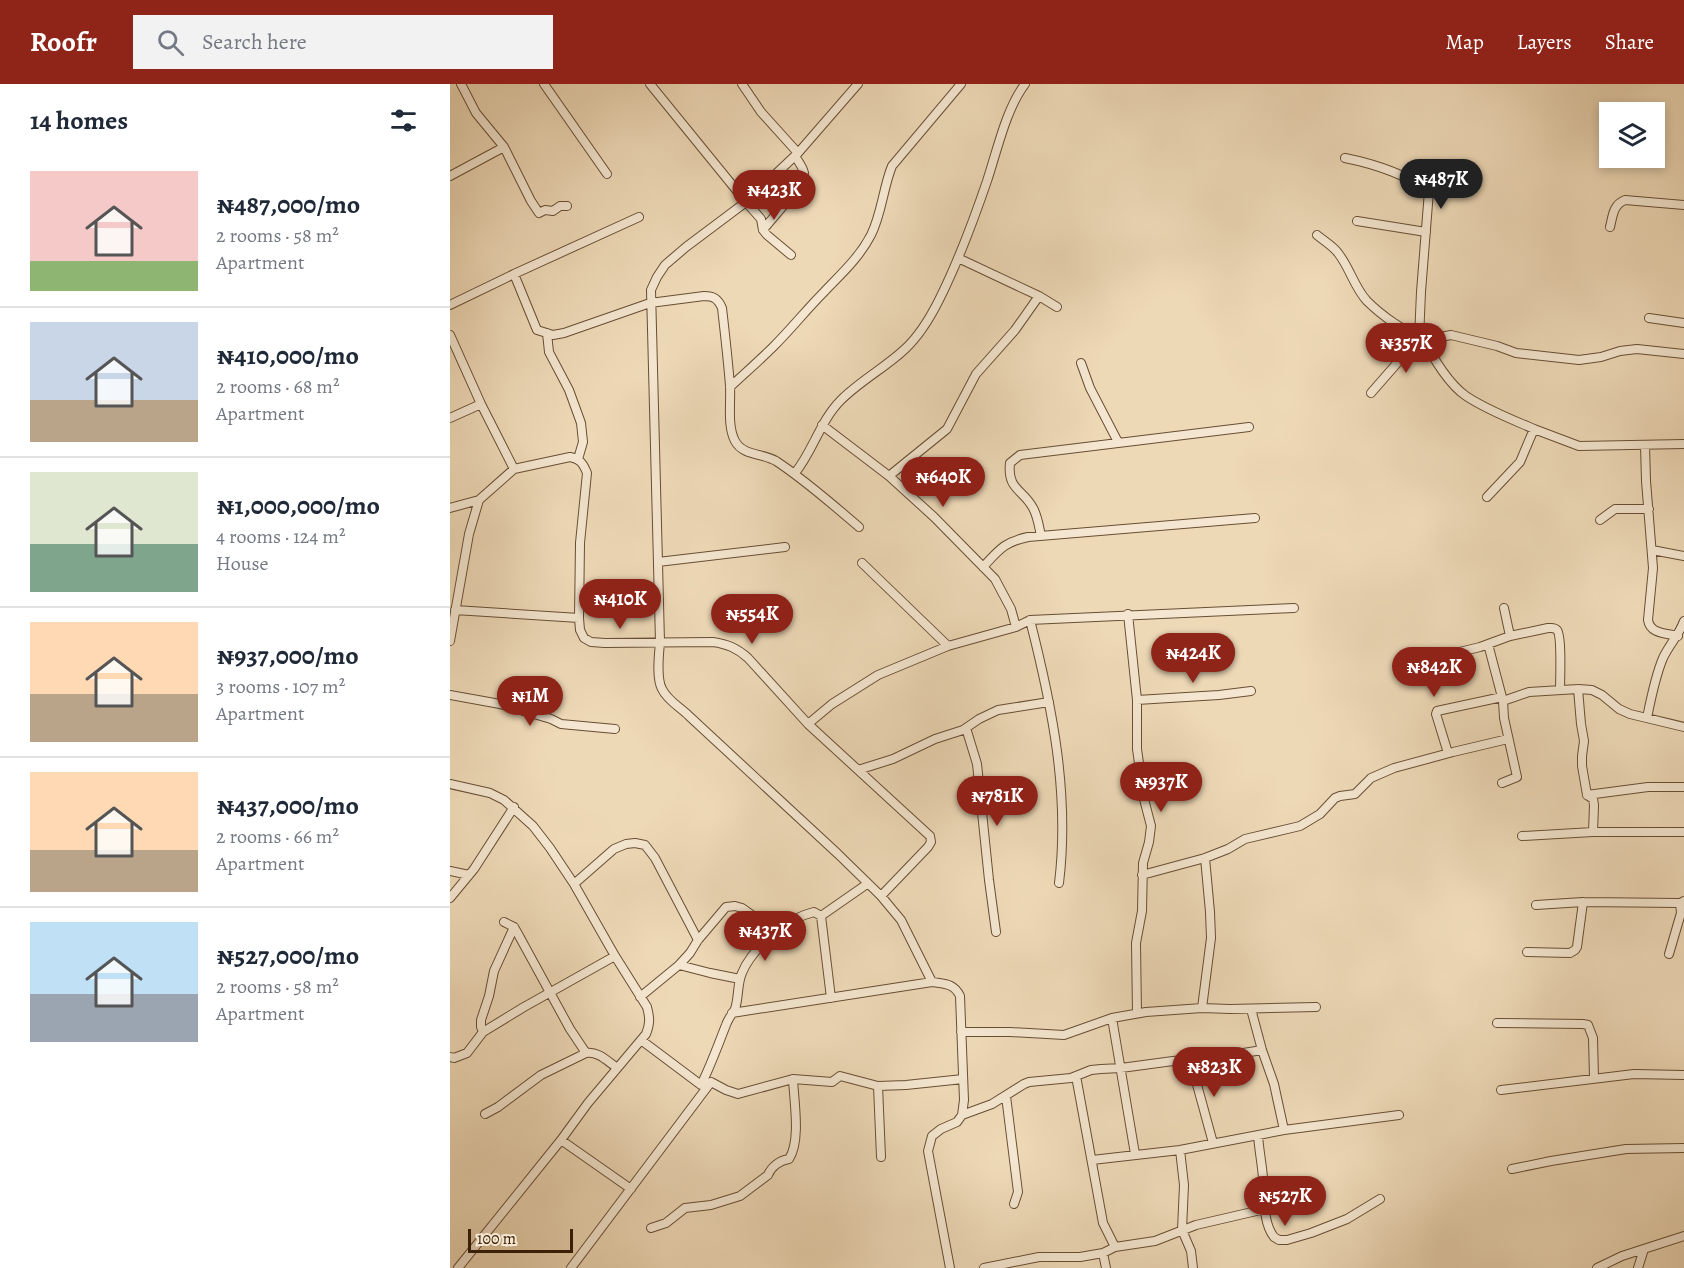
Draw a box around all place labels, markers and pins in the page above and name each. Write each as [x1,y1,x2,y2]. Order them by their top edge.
pin: ₦487K [1399,159,1483,210]
pin: ₦423K [732,170,816,221]
pin: ₦357K [1364,323,1448,374]
pin: ₦640K [901,457,985,508]
pin: ₦410K [578,579,662,630]
pin: ₦554K [710,594,794,645]
pin: ₦424K [1151,633,1235,684]
pin: ₦842K [1392,647,1476,698]
pin: ₦1M [501,676,559,727]
pin: ₦937K [1119,762,1203,813]
pin: ₦781K [955,776,1039,827]
pin: ₦437K [723,911,807,962]
pin: ₦823K [1172,1047,1256,1098]
pin: ₦527K [1243,1176,1327,1227]

